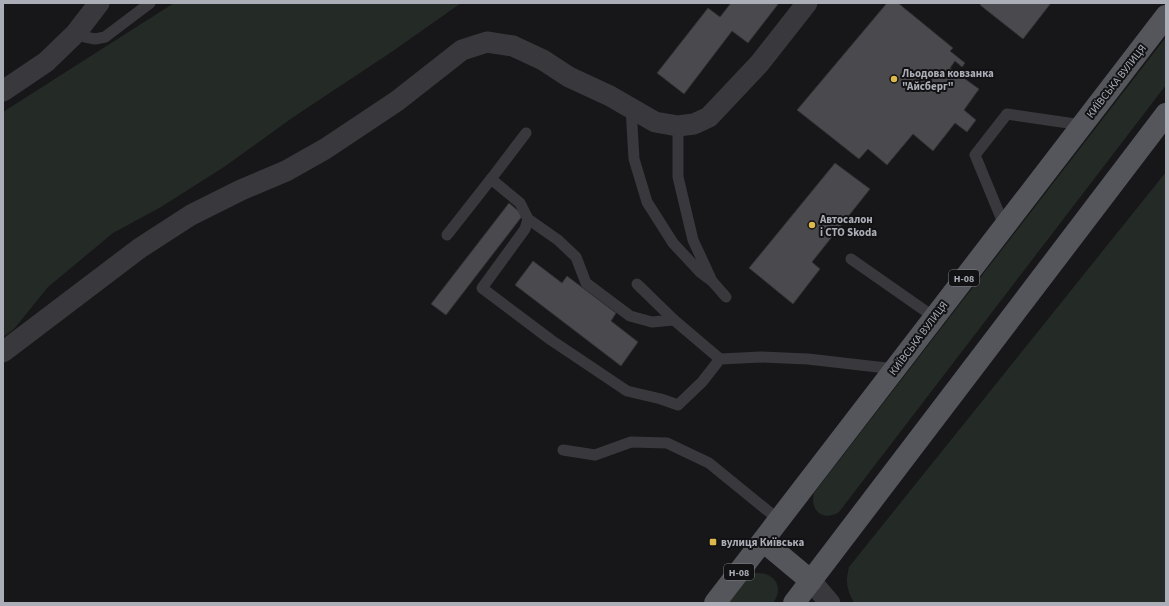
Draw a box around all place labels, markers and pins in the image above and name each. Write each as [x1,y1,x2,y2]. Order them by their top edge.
place label: Льодова ковзанка "Айсберг" [901,66,994,94]
marker: Льодова ковзанка "Айсберг" [889,74,899,84]
place label: Автосалон і СТО Skoda [819,212,877,240]
marker: Автосалон і СТО Skoda [807,220,817,230]
place label: вулиця Київська [721,535,804,550]
marker: вулиця Київська [708,537,718,547]

